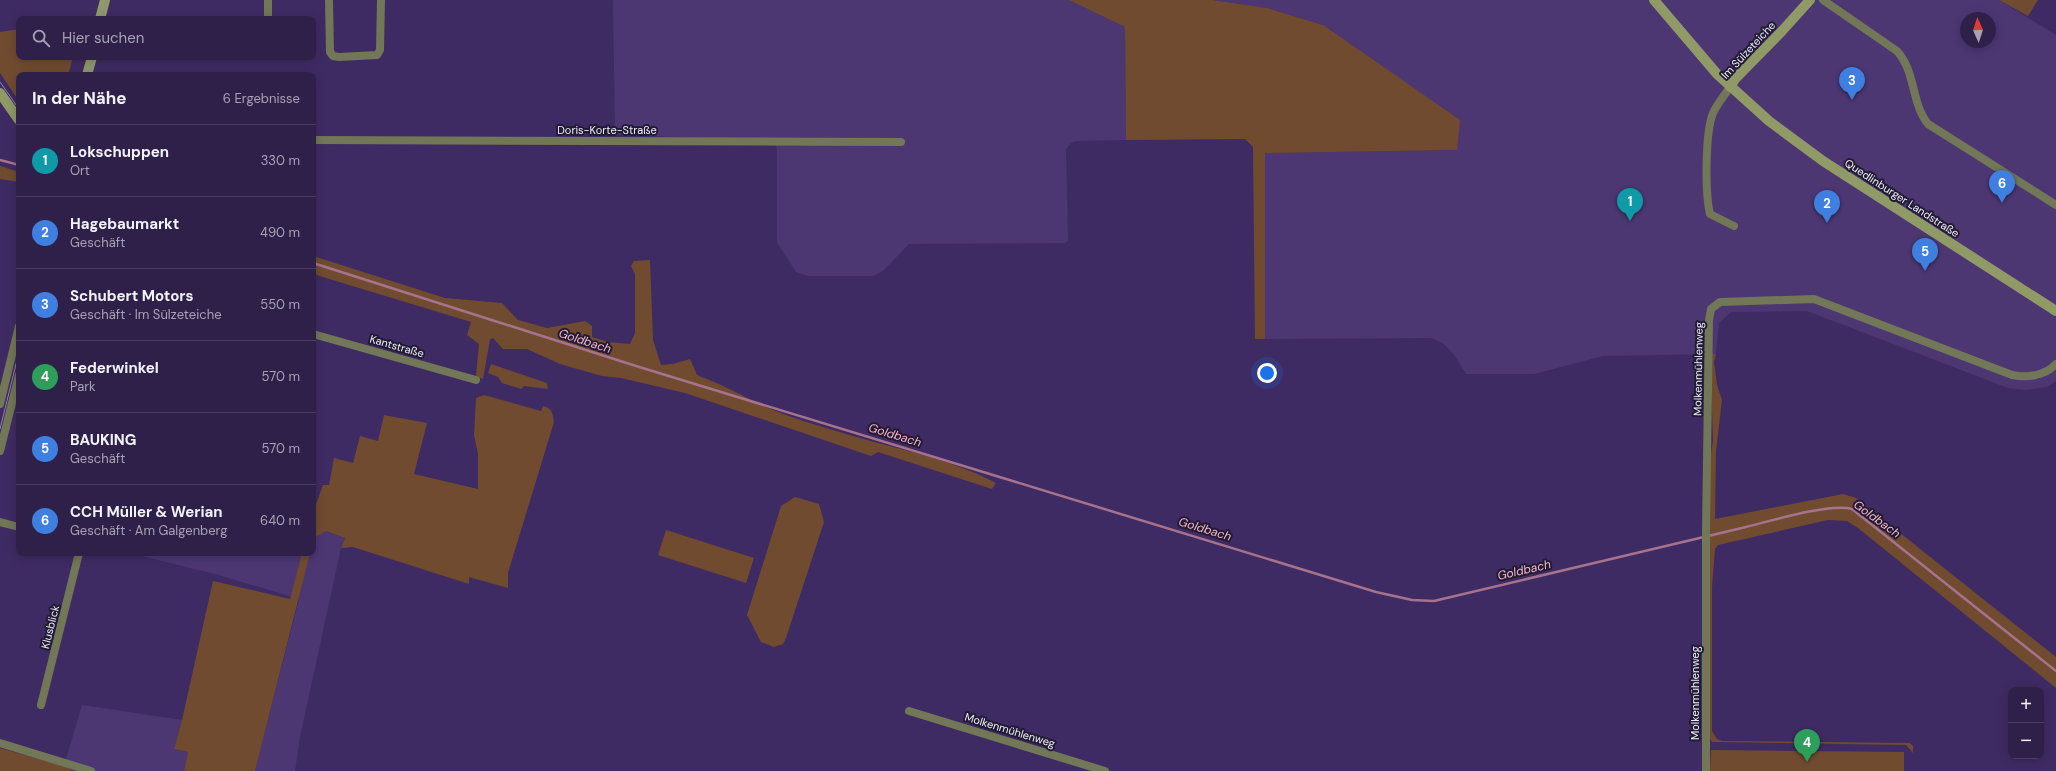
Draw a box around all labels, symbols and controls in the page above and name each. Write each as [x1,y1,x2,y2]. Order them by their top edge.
north arrow [1960,12,1996,48]
search box [16,16,316,60]
street label: Im Sülzeteiche [1718,18,1778,82]
icon: search [30,27,52,49]
text: Hier suchen [62,28,144,48]
pin: 3 [1839,67,1865,100]
text: In der Nähe [32,87,127,109]
text: 6 Ergebnisse [223,90,300,107]
street label: Doris-Korte-Straße [557,123,657,137]
text: Lokschuppen [70,142,169,162]
text: 1 [43,152,47,169]
text: 330 m [261,152,300,169]
street label: Quedlinburger Landstraße [1842,156,1962,240]
text: Ort [70,162,90,179]
pin: 6 [1989,170,2015,203]
pin: 1 [1617,188,1643,221]
pin: 2 [1814,190,1840,223]
text: Hagebaumarkt [70,214,179,234]
text: 2 [41,224,49,241]
text: 490 m [260,224,300,241]
text: Geschäft [70,234,125,251]
pin: 5 [1912,238,1938,271]
text: Schubert Motors [70,286,193,306]
text: 3 [41,296,49,313]
text: 550 m [260,296,300,313]
text: Geschäft · Im Sülzeteiche [70,306,222,323]
street label: Molkenmühlenweg [1690,322,1706,416]
water label: Goldbach [557,325,613,357]
street label: Kantstraße [368,332,426,360]
text: Federwinkel [70,358,159,378]
your location [1257,363,1277,383]
text: 4 [41,368,49,385]
text: 570 m [262,368,300,385]
text: Park [70,378,96,395]
water label: Goldbach [867,419,923,451]
text: BAUKING [70,430,136,450]
text: 5 [41,440,49,457]
text: 570 m [262,440,300,457]
text: Geschäft [70,450,125,467]
water label: Goldbach [1850,497,1904,541]
text: CCH Müller & Werian [70,502,223,522]
text: 6 [41,512,49,529]
text: 640 m [260,512,300,529]
water label: Goldbach [1177,513,1233,545]
text: Geschäft · Am Galgenberg [70,522,228,539]
water label: Goldbach [1496,556,1552,584]
street label: Klusblick [38,603,62,650]
street label: Molkenmühlenweg [1688,646,1702,740]
map controls [2008,687,2044,759]
button: + [2008,687,2044,723]
street label: Molkenmühlenweg [963,710,1057,750]
button: − [2008,723,2044,759]
pin: 4 [1794,729,1820,762]

